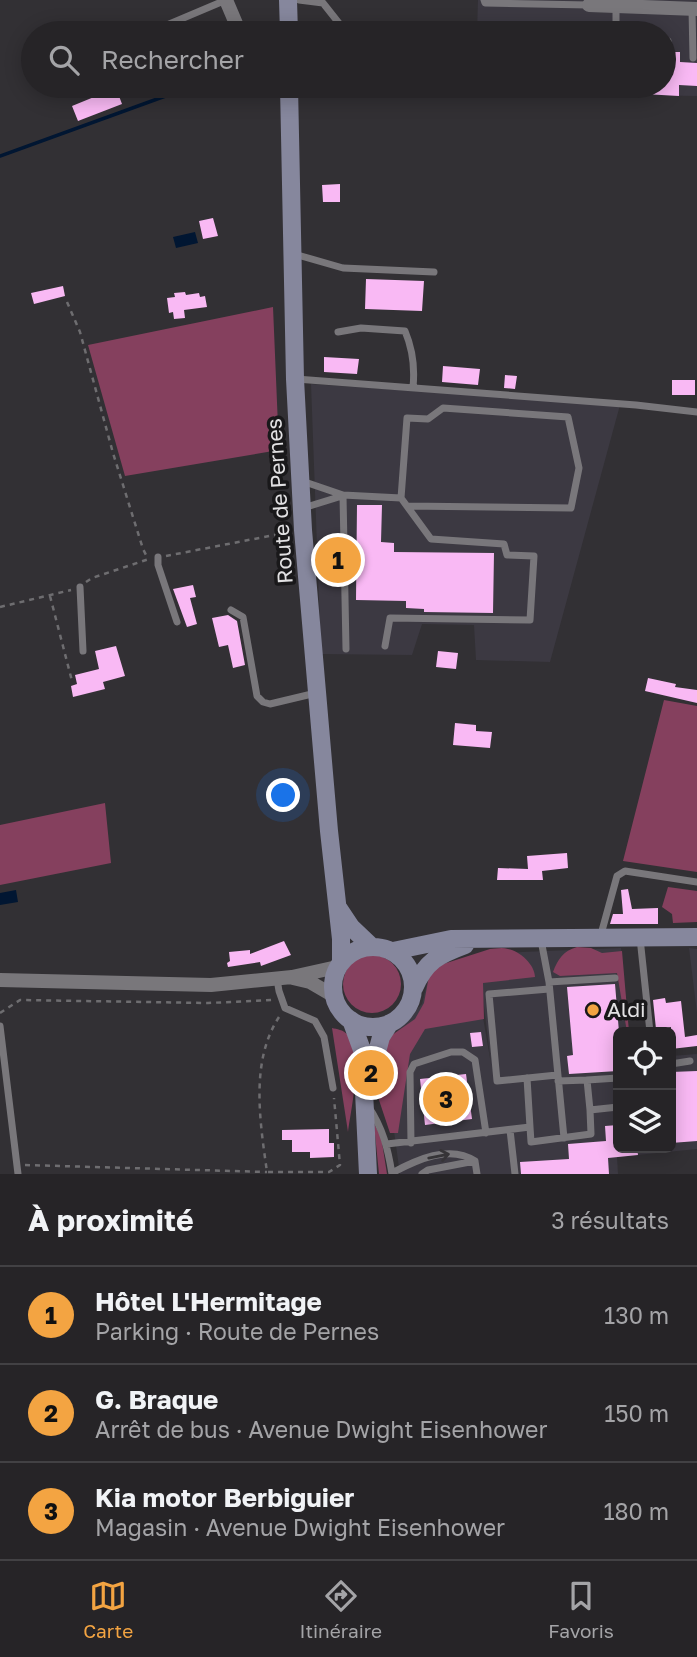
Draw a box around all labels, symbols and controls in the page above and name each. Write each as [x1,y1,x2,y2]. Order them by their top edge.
search box [21,21,676,98]
icon: search [45,41,83,79]
text: Rechercher [101,44,244,75]
street label: Route de Pernes [260,418,298,585]
pin: 1 [315,534,361,586]
your location [266,778,300,812]
place label: Aldi [607,996,646,1022]
marker: Aldi [585,1002,601,1018]
map controls [613,1027,676,1153]
button: locate [613,1027,676,1090]
pin: 2 [348,1047,394,1099]
pin: 3 [423,1073,469,1125]
button: layers [613,1090,676,1153]
one-way arrow [427,1149,450,1162]
text: À proximité [28,1202,194,1238]
text: 3 résultats [551,1206,669,1234]
text: Hôtel L'Hermitage [95,1286,322,1317]
text: 1 [45,1301,57,1329]
text: 130 m [604,1301,669,1329]
text: Parking · Route de Pernes [95,1317,379,1345]
text: G. Braque [95,1384,218,1415]
text: 2 [44,1399,58,1427]
text: 150 m [604,1399,669,1427]
text: Arrêt de bus · Avenue Dwight Eisenhower [95,1415,547,1443]
text: Kia motor Berbiguier [95,1482,354,1513]
text: 3 [44,1497,58,1525]
text: 180 m [603,1497,669,1525]
text: Magasin · Avenue Dwight Eisenhower [95,1513,505,1541]
tab: Carte [83,1577,133,1642]
tab: Itinéraire [299,1577,382,1642]
tab: Favoris [548,1577,614,1642]

